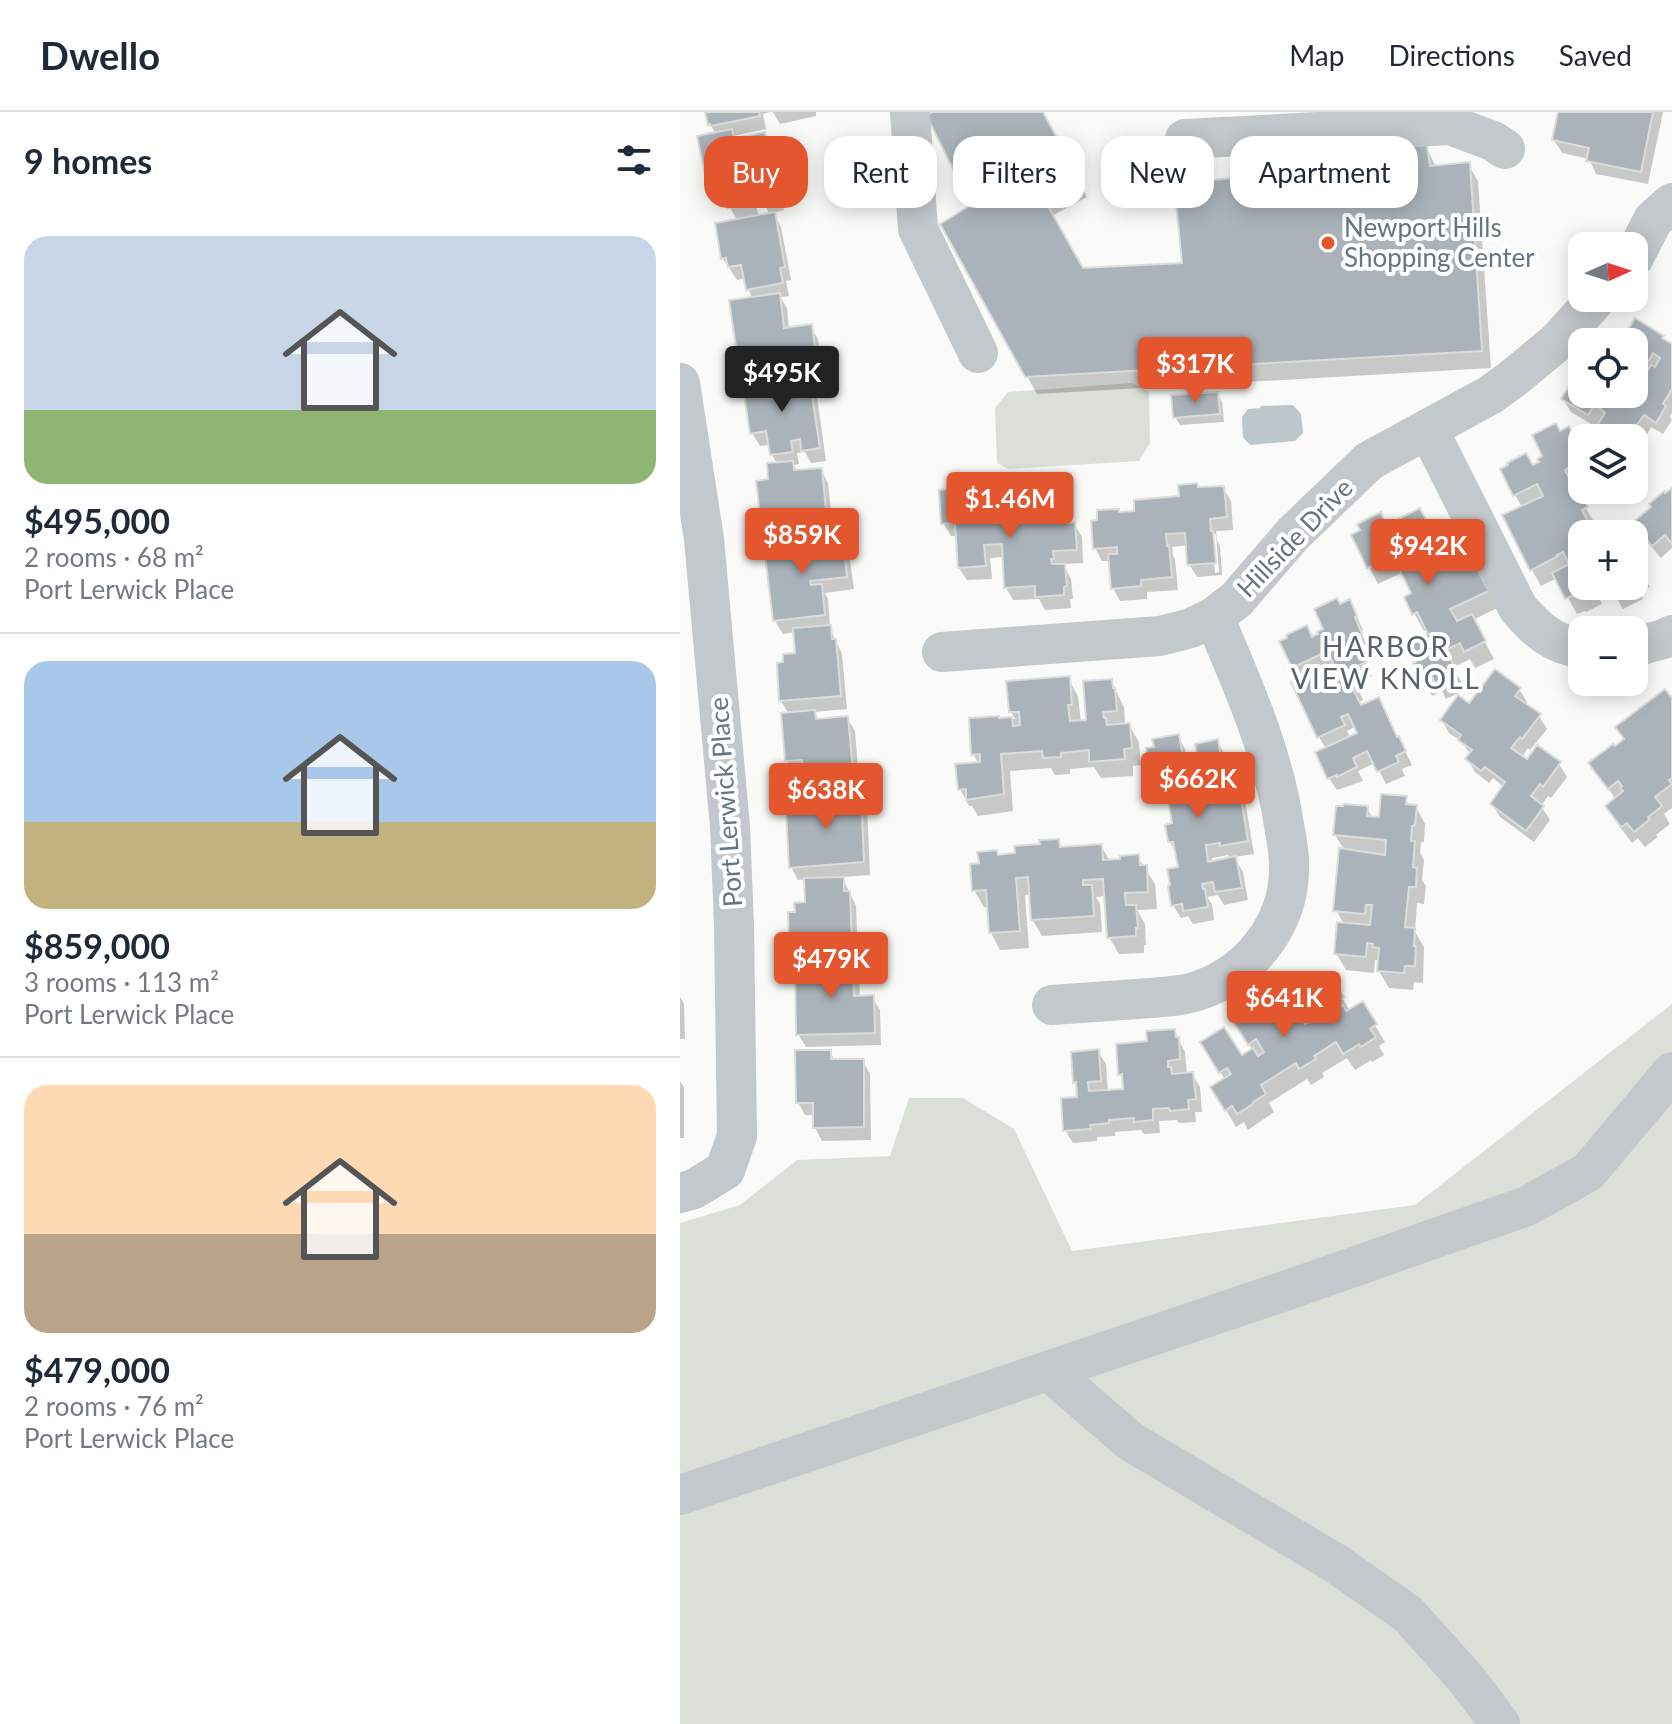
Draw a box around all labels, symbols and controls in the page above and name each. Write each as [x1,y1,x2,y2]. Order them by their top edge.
text: Dwello [40,32,160,78]
text: Map [1289,38,1344,72]
text: Directions [1388,38,1515,72]
text: Saved [1559,38,1632,72]
chip: Buy [704,136,808,208]
chip: Rent [824,136,937,208]
chip: Filters [953,136,1085,208]
chip: New [1101,136,1214,208]
chip: Apartment [1230,136,1418,208]
icon: filters [612,138,656,182]
text: 9 homes [24,140,152,181]
place label: Newport Hills Shopping Center [1344,211,1535,273]
north arrow [1568,232,1648,312]
map controls [1568,232,1648,696]
marker: Newport Hills Shopping Center [1319,234,1337,252]
icon: home [268,288,412,432]
button: locate [1568,328,1648,408]
pin: $317K [1139,337,1251,405]
pin: $495K [726,346,838,414]
text: $317K [1156,347,1234,379]
text: $495K [743,356,821,388]
button: layers [1568,424,1648,504]
street label: Hillside Drive [1230,471,1359,603]
pin: $1.46M [945,472,1075,540]
text: $1.46M [964,482,1056,514]
text: $495,000 [24,500,170,541]
pin: $859K [746,508,858,576]
text: $859K [763,518,841,550]
pin: $942K [1372,519,1484,587]
button: + [1568,520,1648,600]
text: $942K [1389,529,1467,561]
text: 2 rooms · 68 m² [24,541,204,573]
text: Port Lerwick Place [24,573,234,605]
button: − [1568,616,1648,696]
district label: HARBOR VIEW KNOLL [1291,629,1481,695]
street label: Port Lerwick Place [702,696,748,908]
icon: home [268,713,412,857]
pin: $662K [1142,752,1254,820]
text: $662K [1159,762,1237,794]
pin: $638K [770,763,882,831]
text: $638K [787,773,865,805]
text: $859,000 [24,925,170,966]
pin: $479K [775,932,887,1000]
text: $479K [792,942,870,974]
text: 3 rooms · 113 m² [24,966,219,998]
pin: $641K [1228,971,1340,1039]
text: $641K [1245,981,1323,1013]
text: Port Lerwick Place [24,998,234,1030]
icon: home [268,1137,412,1281]
text: $479,000 [24,1349,170,1390]
text: 2 rooms · 76 m² [24,1390,204,1422]
text: Port Lerwick Place [24,1422,234,1454]

